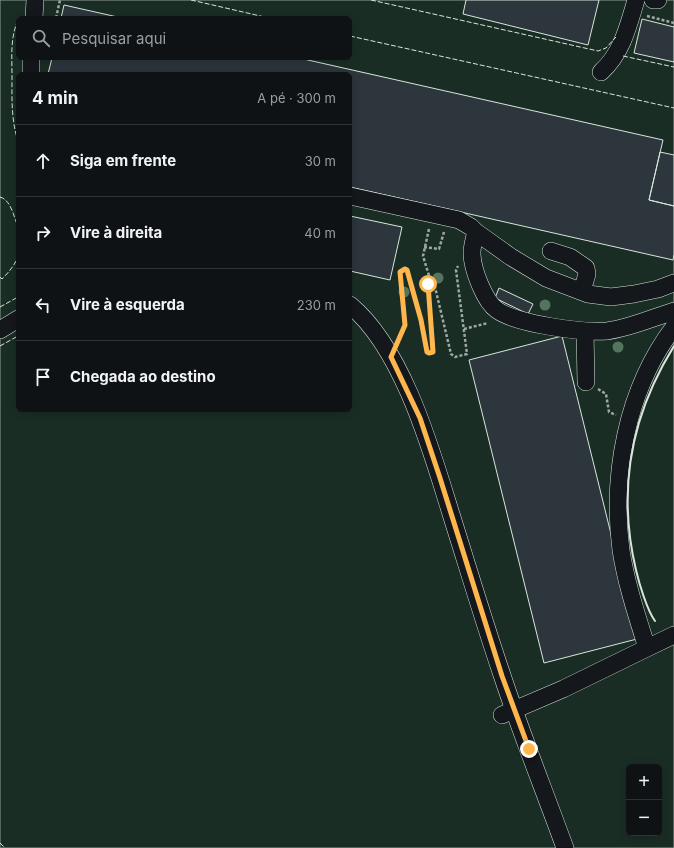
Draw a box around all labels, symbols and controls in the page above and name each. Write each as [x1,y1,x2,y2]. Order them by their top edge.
search box [16,16,352,60]
icon: search [30,27,52,49]
text: Pesquisar aqui [62,29,166,48]
text: 4 min [32,88,78,108]
text: A pé · 300 m [257,90,336,106]
icon: ahead [32,150,54,172]
text: Siga em frente [70,151,176,170]
text: 30 m [305,153,336,169]
icon: right [32,222,54,244]
text: Vire à direita [70,223,162,242]
text: 40 m [304,225,336,241]
route start [419,275,437,293]
icon: left [32,294,54,316]
text: Vire à esquerda [70,295,185,314]
text: 230 m [297,297,336,313]
icon: arrive [32,366,54,388]
text: Chegada ao destino [70,367,216,386]
route end [520,740,538,758]
map controls [626,764,662,836]
button: + [626,764,662,800]
button: − [626,800,662,836]

